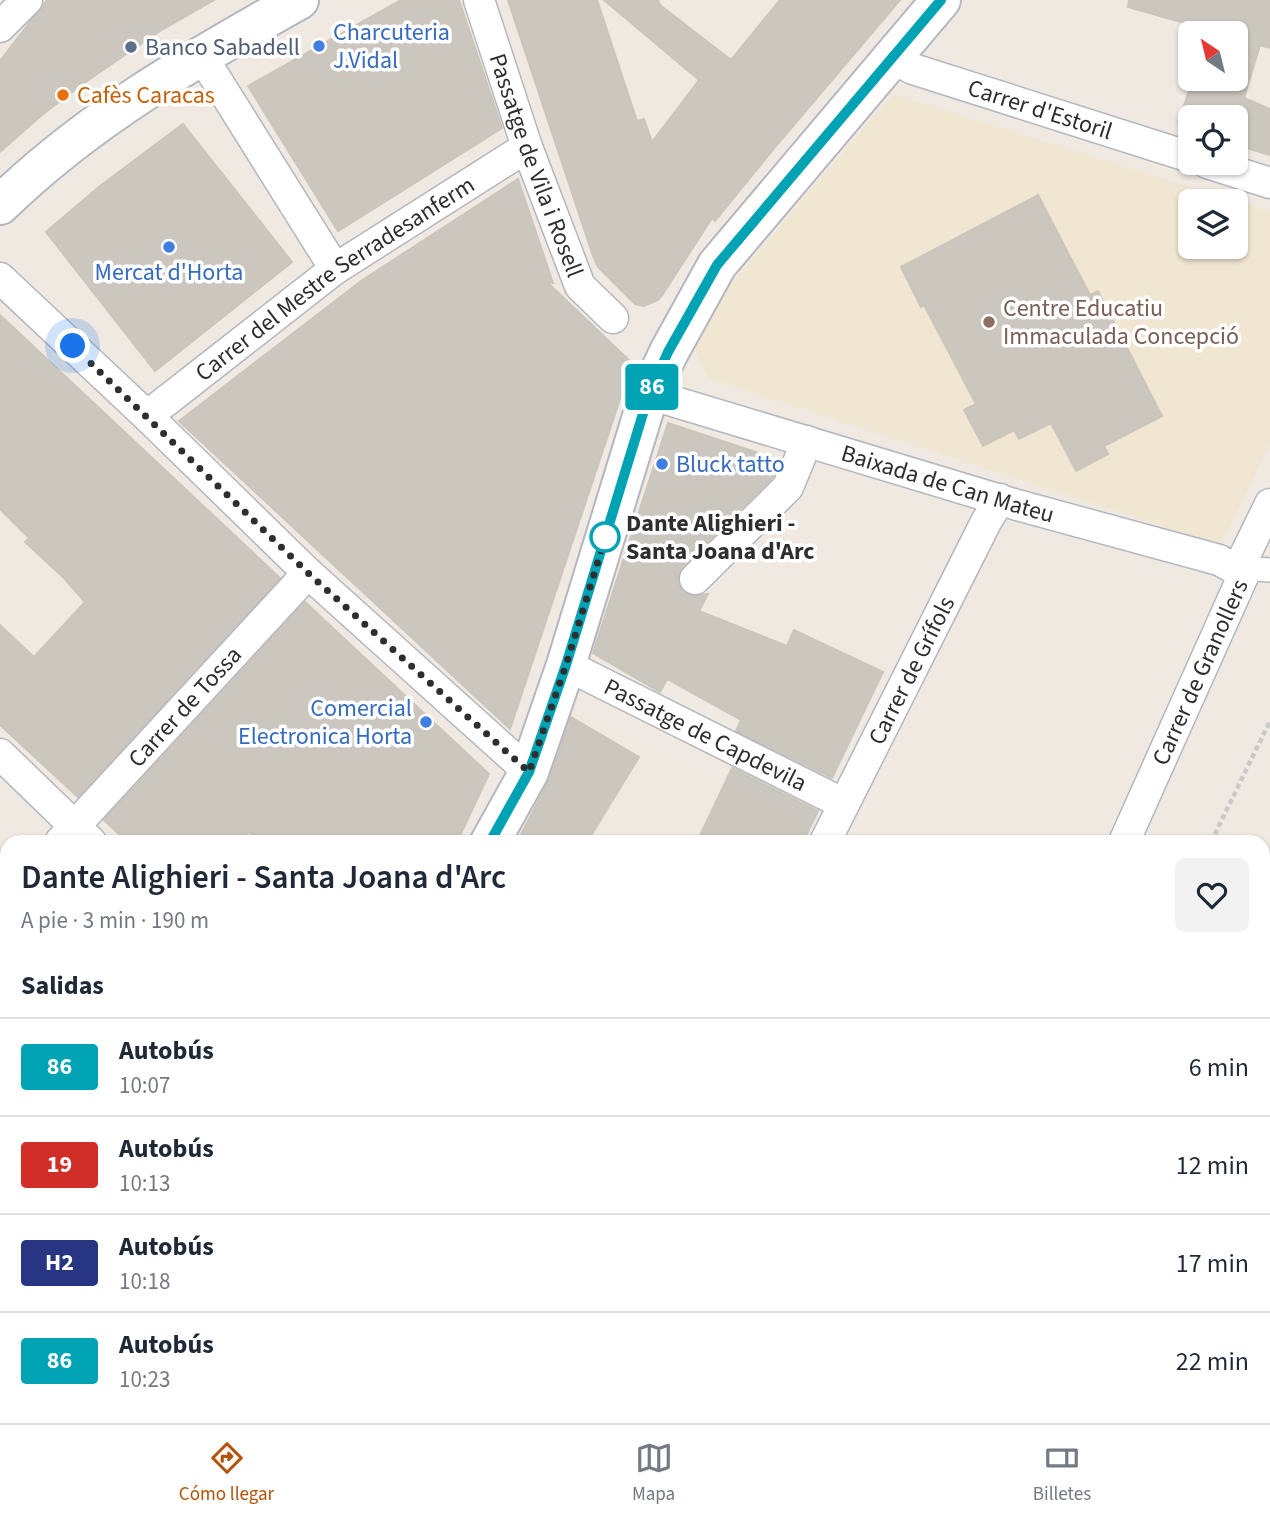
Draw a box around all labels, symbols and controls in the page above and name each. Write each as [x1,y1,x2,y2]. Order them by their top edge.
place label: Charcuteria J.Vidal [333,15,450,78]
north arrow [1178,21,1248,91]
map controls [1178,21,1248,259]
place label: Banco Sabadell [145,30,300,65]
marker: Charcuteria J.Vidal [311,38,327,54]
marker: Banco Sabadell [123,39,139,55]
street label: Passatge de Vila i Rosell [480,49,592,283]
street label: Carrer d'Estoril [963,70,1117,149]
place label: Cafès Caracas [77,78,215,113]
marker: Cafès Caracas [55,87,71,103]
button: locate [1178,105,1248,175]
street label: Carrer del Mestre Serradesanferm [188,168,482,390]
button: layers [1178,189,1248,259]
marker: Mercat d'Horta [161,239,177,255]
place label: Mercat d'Horta [95,255,243,290]
place label: Centre Educatiu Immaculada Concepció [1003,291,1239,354]
marker: Centre Educatiu Immaculada Concepció [981,314,997,330]
your location [55,328,90,363]
line badge: 86 [620,364,684,410]
text: 86 [639,369,665,404]
street label: Baixada de Can Mateu [837,436,1058,532]
place label: Bluck tatto [676,447,785,482]
marker: Bluck tatto [654,456,670,472]
place label: Dante Alighieri - Santa Joana d'Arc [626,506,814,569]
marker: Dante Alighieri - Santa Joana d'Arc [590,522,620,552]
street label: Carrer de Granollers [1143,574,1257,771]
street label: Carrer de Grífols [860,590,964,751]
street label: Carrer de Tossa [120,639,250,775]
street label: Passatge de Capdevila [598,670,813,801]
place label: Comercial Electronica Horta [238,691,412,754]
marker: Comercial Electronica Horta [418,714,434,730]
text: Dante Alighieri - Santa Joana d'Arc [21,854,506,901]
button: heart [1175,858,1249,932]
text: A pie · 3 min · 190 m [21,904,209,937]
text: Salidas [21,967,104,1004]
text: Autobús [119,1032,214,1069]
text: 86 [47,1049,72,1084]
text: 6 min [1189,1049,1249,1086]
text: 10:07 [119,1069,170,1102]
text: Autobús [119,1130,214,1167]
text: 19 [47,1147,72,1182]
text: 12 min [1176,1147,1249,1184]
text: 10:13 [119,1167,170,1200]
text: Autobús [119,1228,214,1265]
text: H2 [45,1245,74,1280]
text: 17 min [1176,1245,1249,1282]
text: 10:18 [119,1265,170,1298]
text: Autobús [119,1326,214,1363]
text: 86 [47,1343,72,1378]
text: 22 min [1176,1343,1249,1380]
text: 10:23 [119,1363,170,1396]
tab: Cómo llegar [179,1439,274,1508]
tab: Mapa [632,1439,675,1508]
tab: Billetes [1033,1439,1091,1508]

